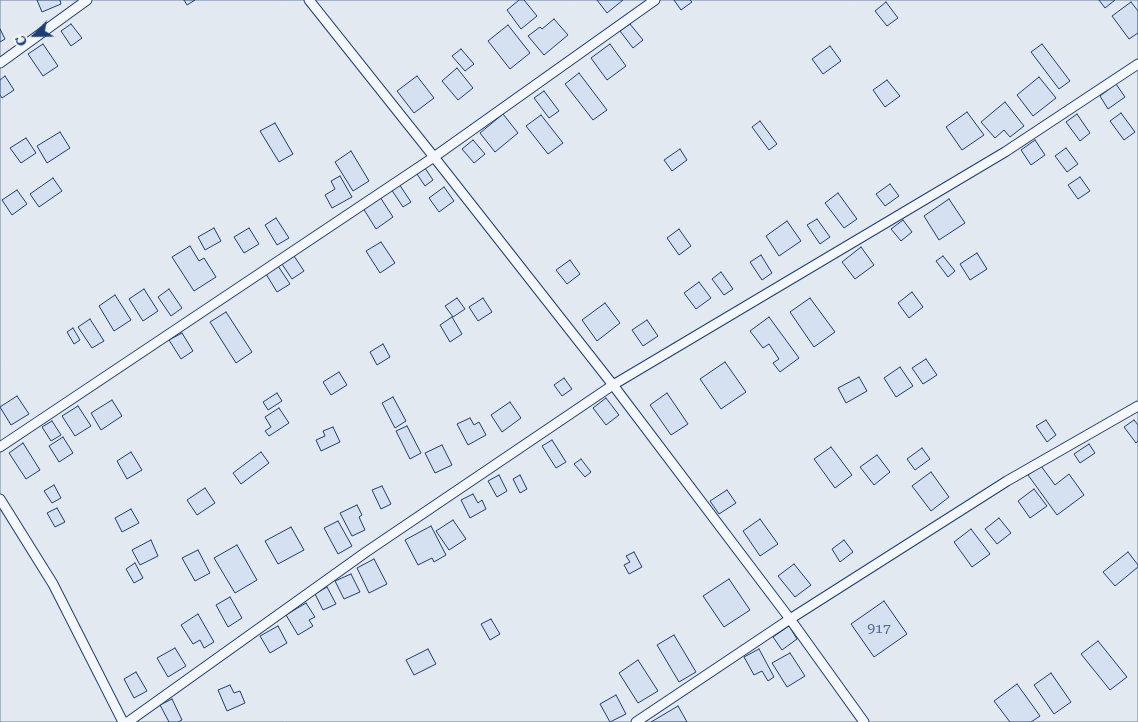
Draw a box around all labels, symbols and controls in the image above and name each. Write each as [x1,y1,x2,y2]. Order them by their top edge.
north arrow [10,10,60,60]
text: С [12,33,30,49]
house number: 917 [867,621,891,637]

